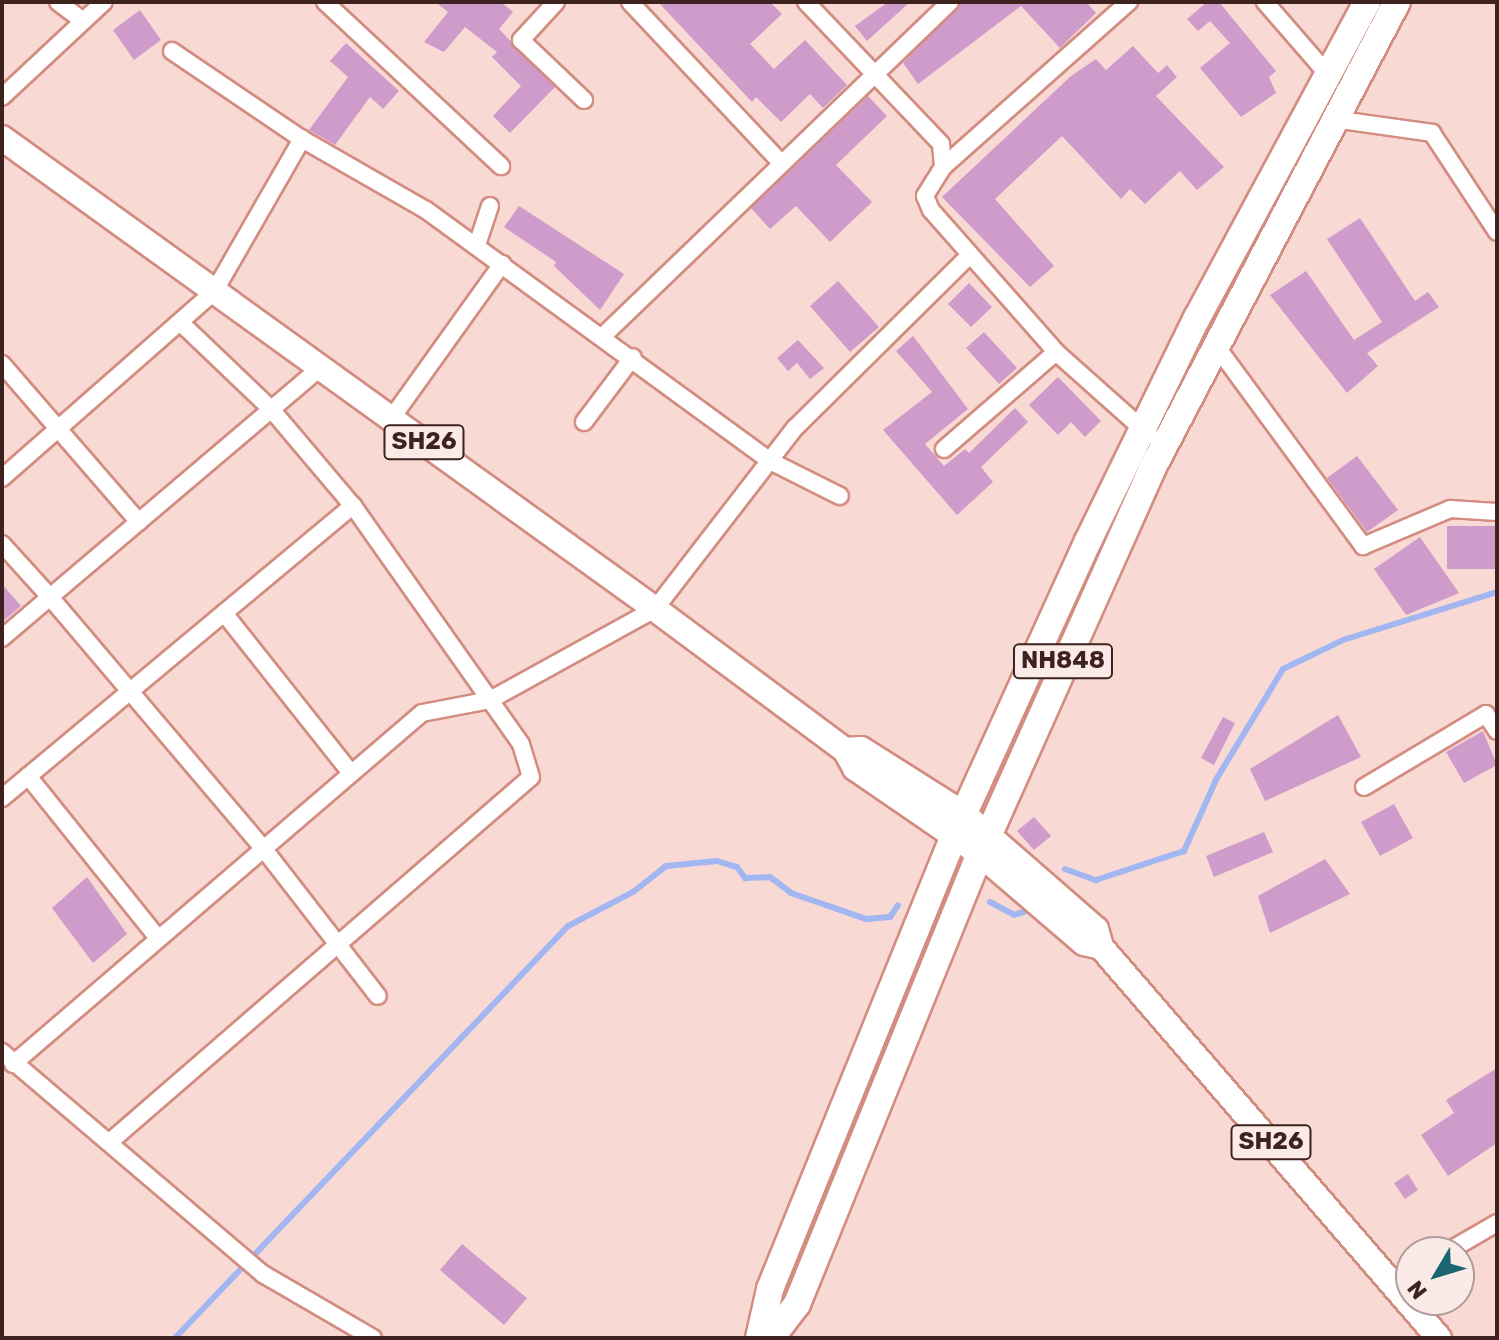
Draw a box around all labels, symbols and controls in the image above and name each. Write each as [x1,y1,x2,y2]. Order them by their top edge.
road number: SH26 [382,422,466,462]
road number: NH848 [1011,641,1115,681]
road number: SH26 [1229,1122,1313,1162]
north arrow [1395,1236,1475,1316]
text: N [1402,1275,1433,1304]

